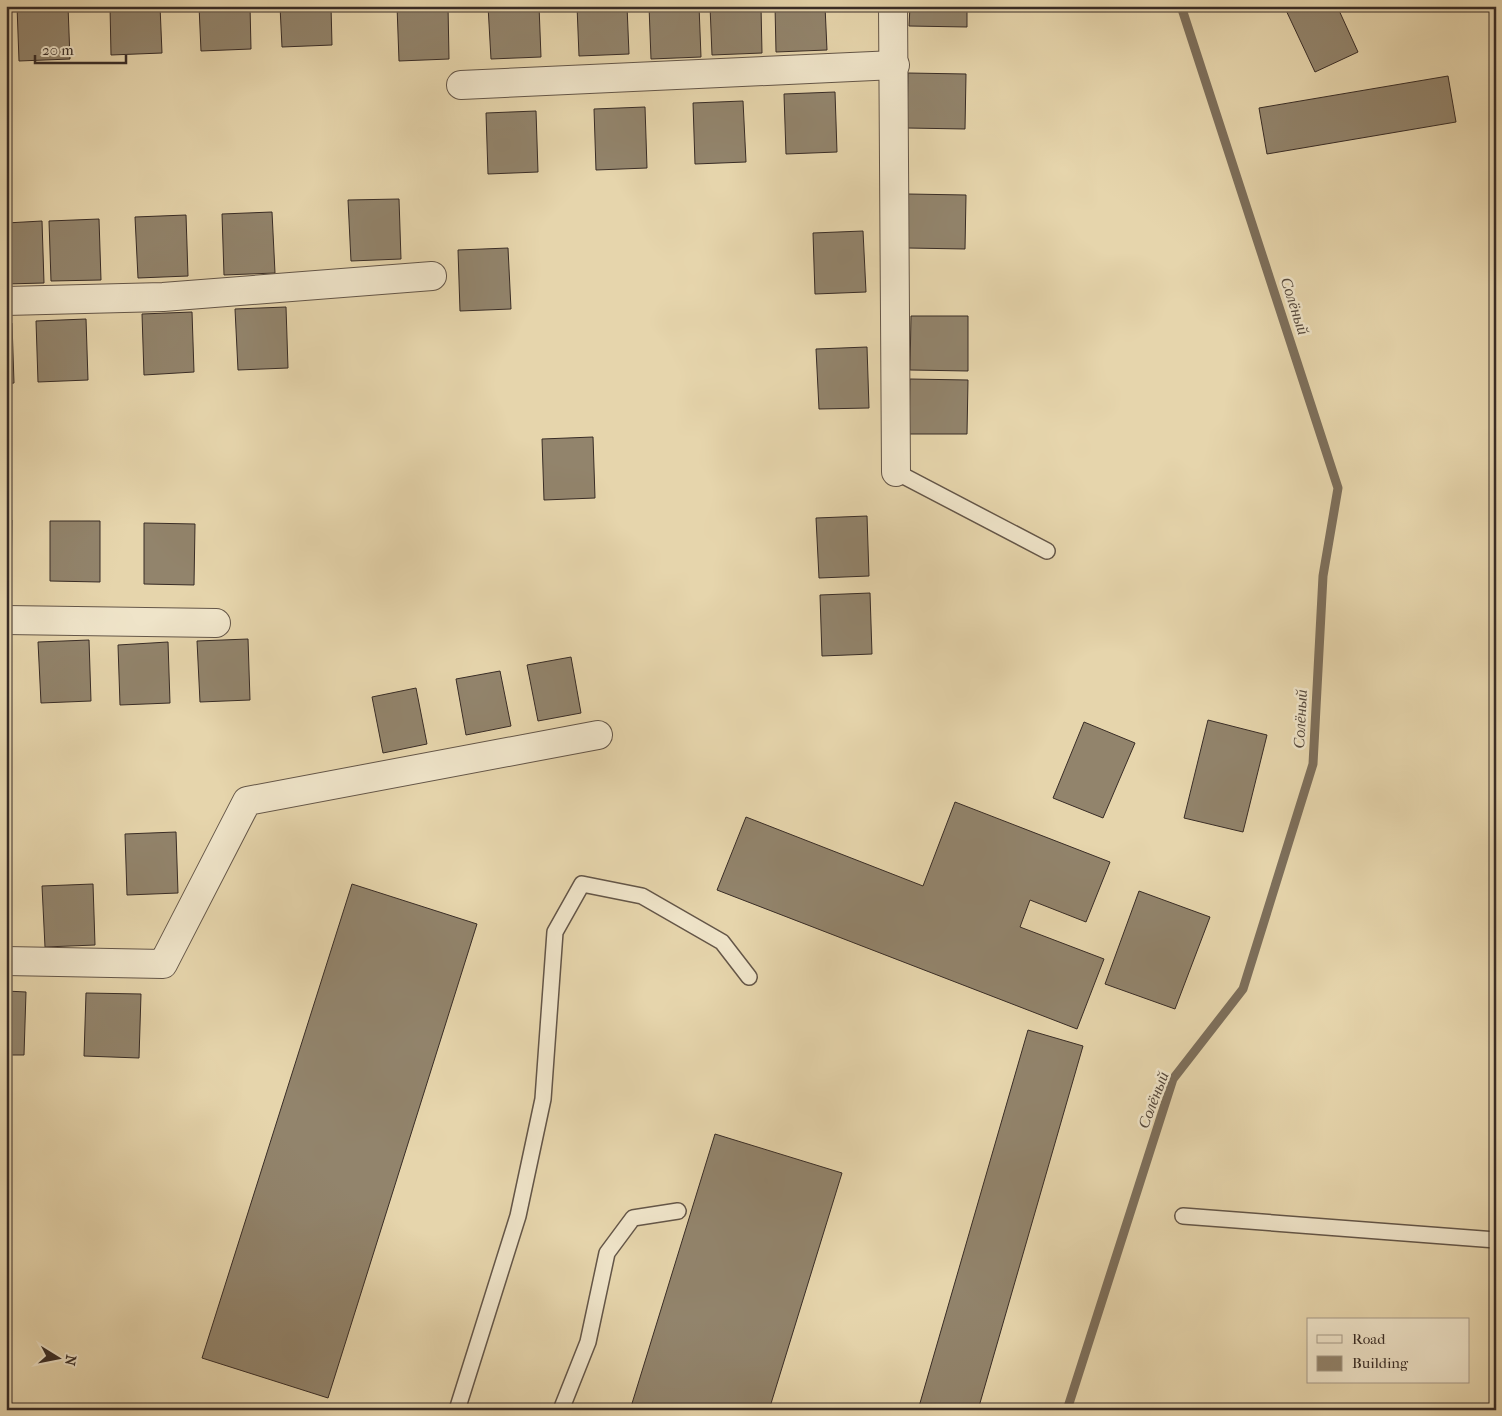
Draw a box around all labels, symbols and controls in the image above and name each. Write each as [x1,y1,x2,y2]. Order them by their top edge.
scale bar [35,32,126,64]
text: 20 m [42,41,74,59]
water label: Солёный [1277,275,1313,337]
water label: Солёный [1289,689,1311,749]
water label: Солёный [1134,1069,1172,1131]
legend [1307,1318,1470,1384]
text: Road [1352,1330,1386,1348]
north arrow [32,1334,82,1384]
text: N [61,1353,80,1367]
text: Building [1352,1354,1409,1372]

